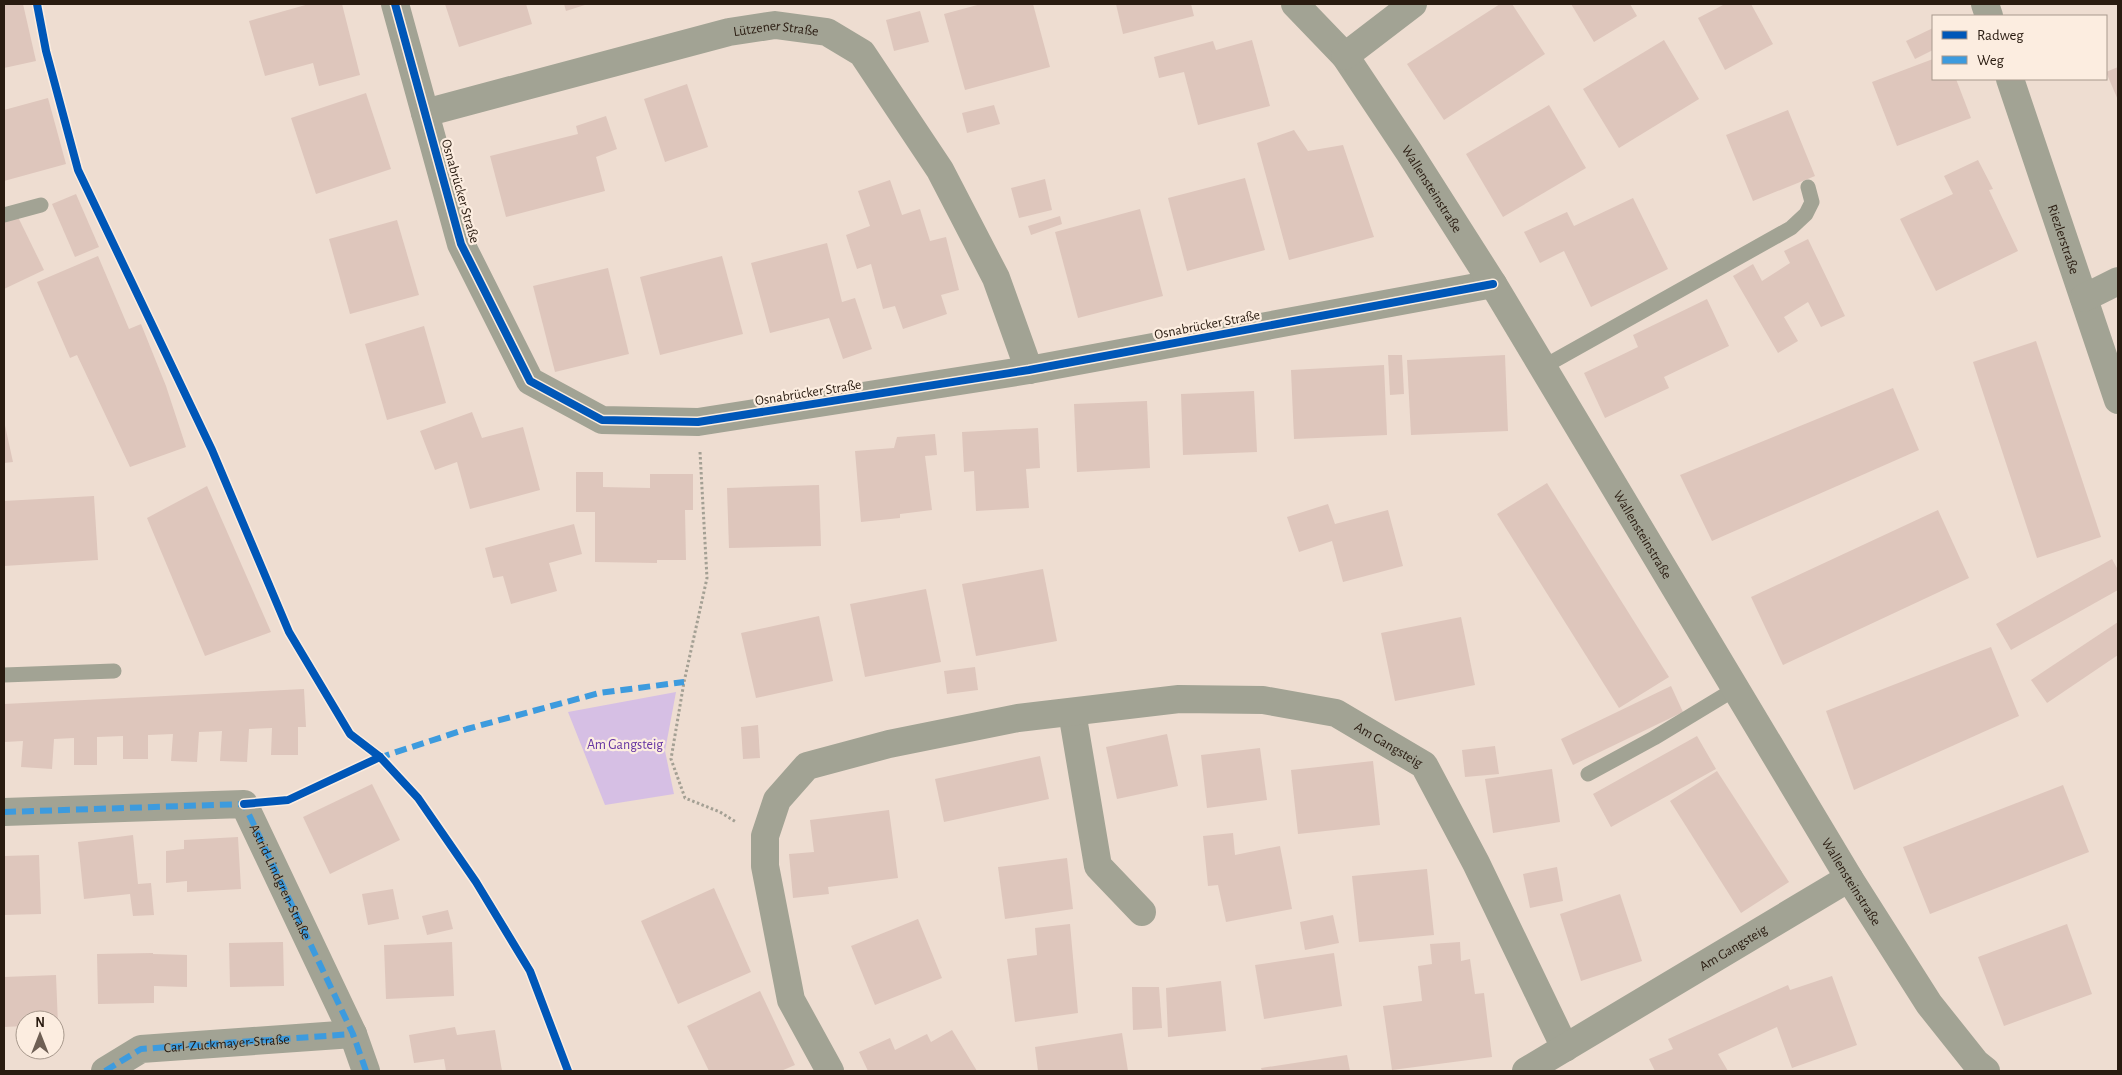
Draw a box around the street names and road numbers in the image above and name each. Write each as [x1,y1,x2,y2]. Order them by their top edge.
street label: Lützener Straße [732,19,819,39]
street label: Osnabrücker Straße [439,138,482,245]
street label: Wallensteinstraße [1399,143,1464,235]
street label: Riezlerstraße [2045,203,2081,276]
street label: Osnabrücker Straße [1153,308,1261,342]
street label: Osnabrücker Straße [754,378,862,408]
street label: Wallensteinstraße [1611,488,1674,582]
street label: Am Gangsteig [1352,720,1425,771]
street label: Astrid-Lindgren-Straße [247,822,313,942]
street label: Wallensteinstraße [1819,836,1883,928]
street label: Am Gangsteig [1697,923,1770,974]
street label: Carl-Zuckmayer-Straße [163,1033,290,1055]

